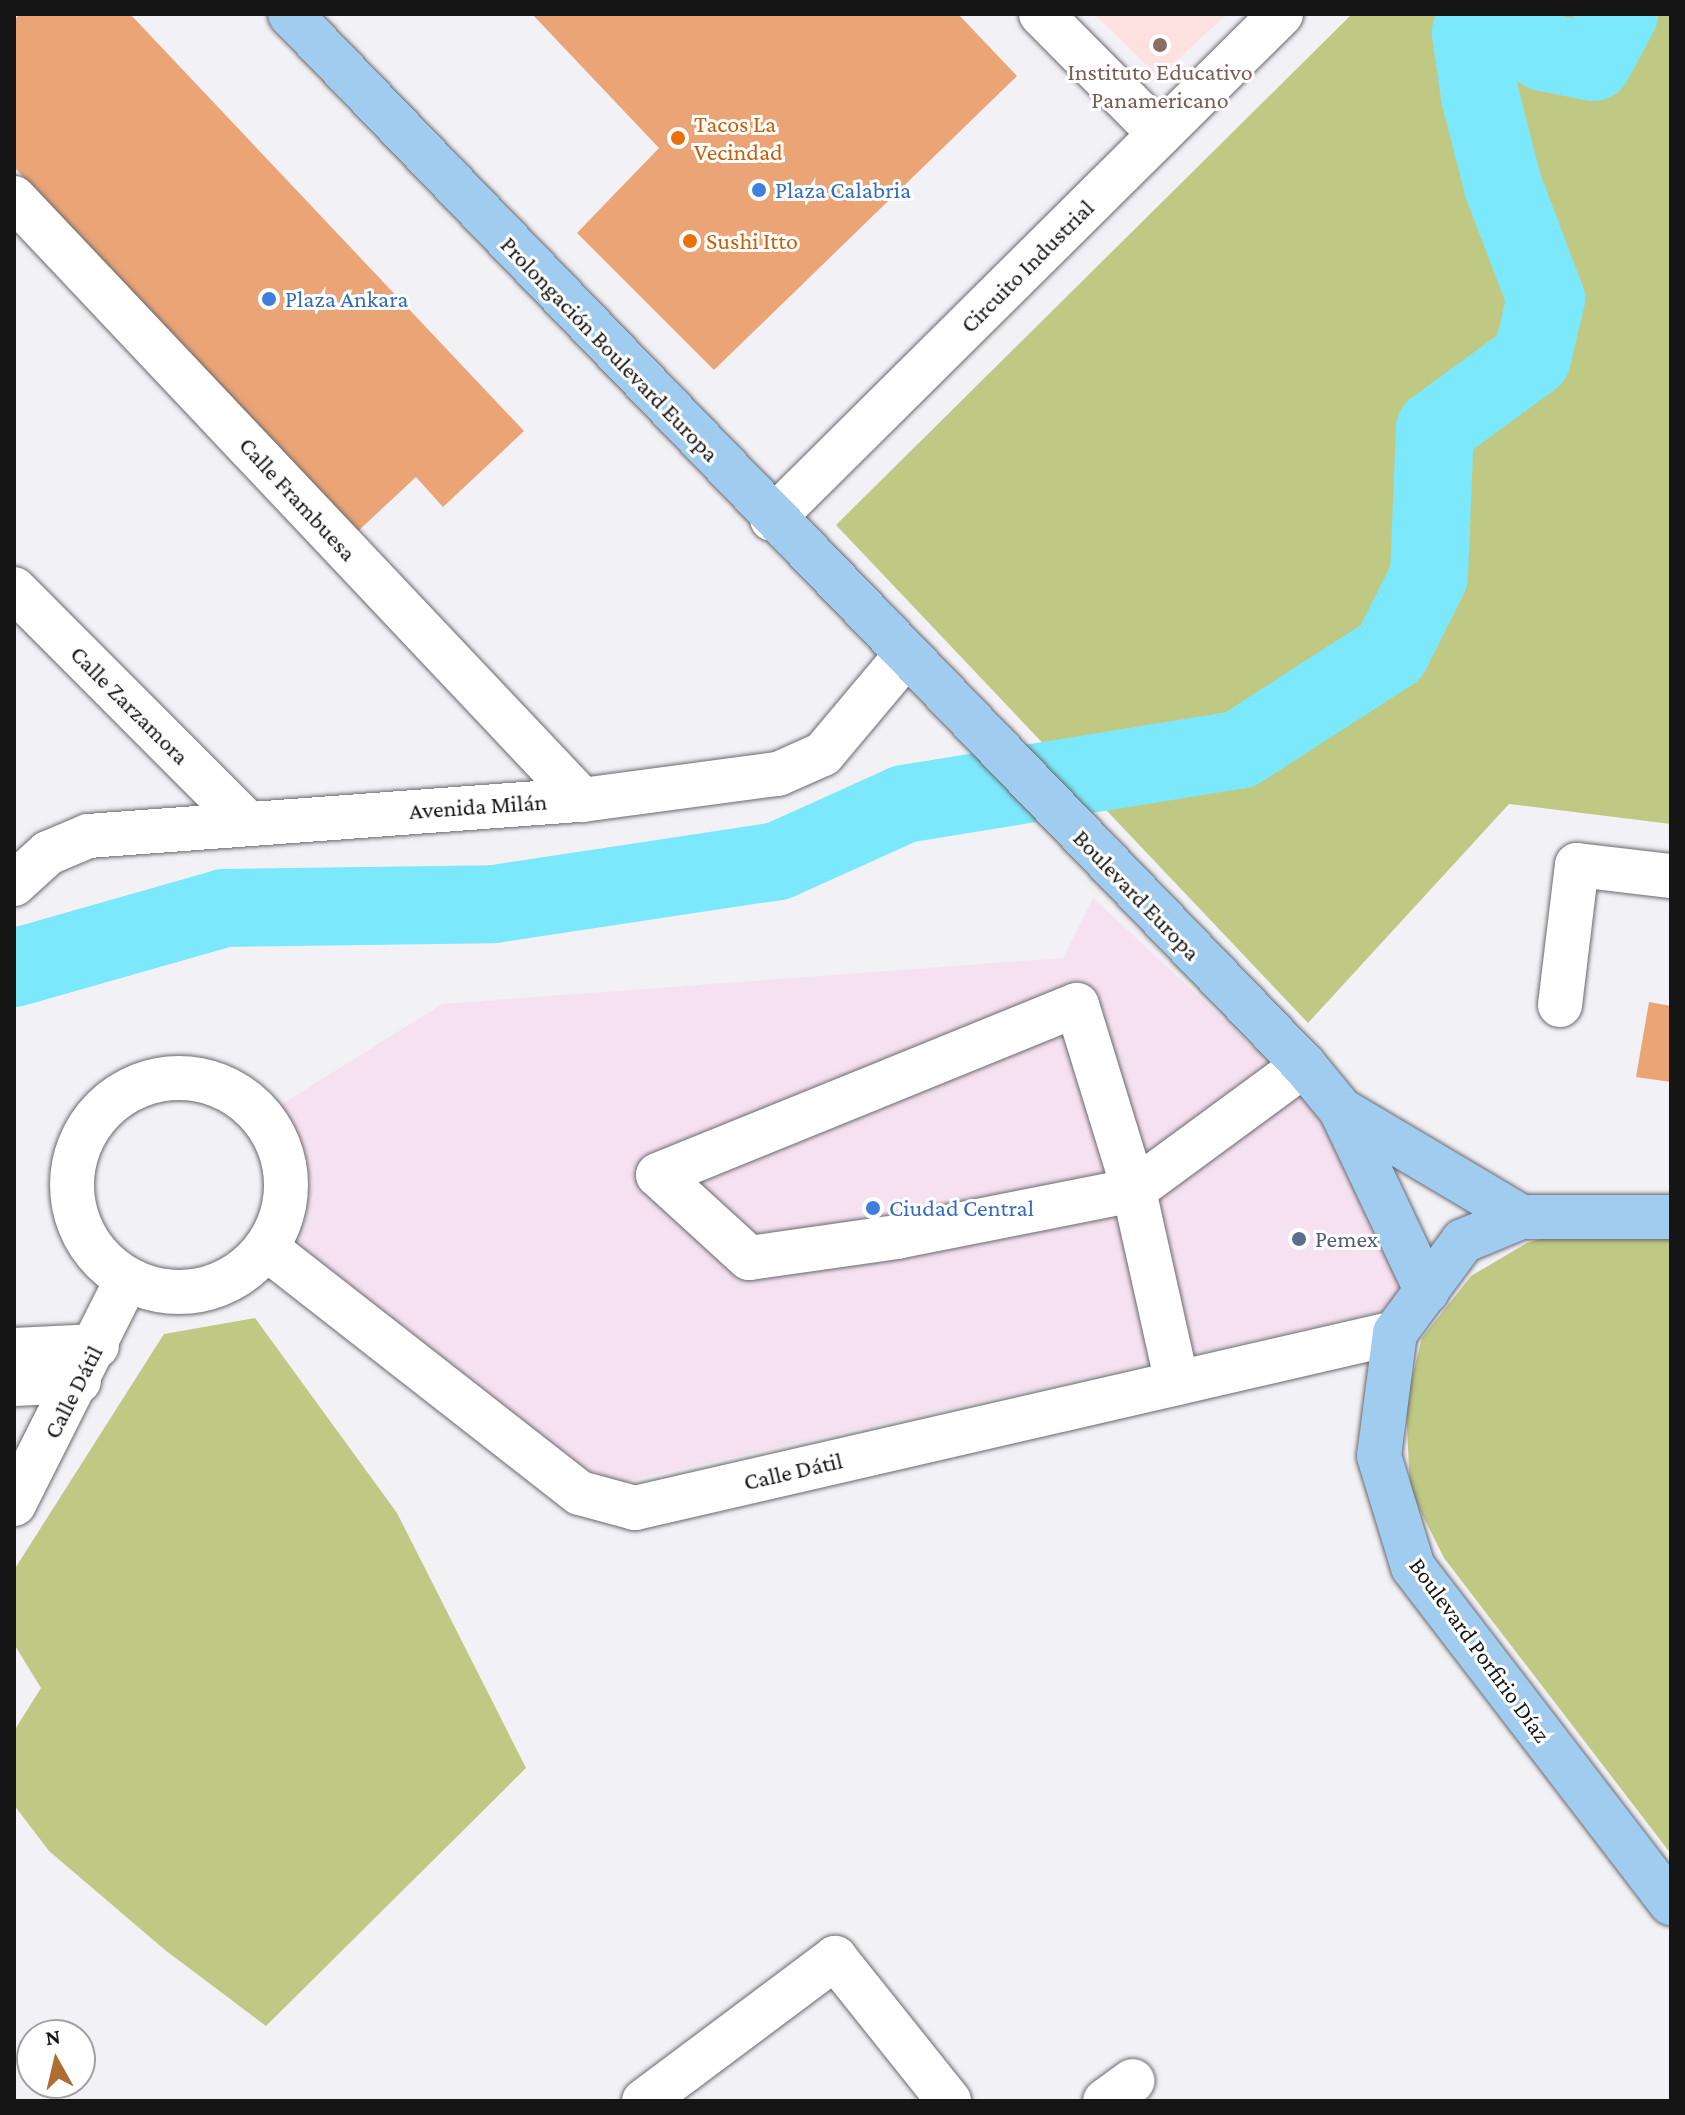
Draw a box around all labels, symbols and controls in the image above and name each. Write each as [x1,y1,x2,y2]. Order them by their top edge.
marker: Instituto Educativo Panamericano [1151,36,1169,54]
place label: Instituto Educativo Panamericano [1067,58,1253,114]
place label: Tacos La Vecindad [694,110,783,166]
marker: Tacos La Vecindad [669,129,687,147]
place label: Plaza Calabria [775,176,911,204]
marker: Plaza Calabria [750,181,768,199]
street label: Circuito Industrial [954,193,1100,339]
place label: Sushi Itto [706,227,798,255]
street label: Prolongación Boulevard Europa [495,230,725,468]
marker: Sushi Itto [681,232,699,250]
place label: Plaza Ankara [285,285,408,313]
marker: Plaza Ankara [260,290,278,308]
street label: Calle Frambuesa [233,431,363,567]
street label: Calle Zarzamora [64,639,196,771]
street label: Avenida Milán [408,787,548,825]
street label: Boulevard Europa [1067,824,1207,966]
place label: Ciudad Central [889,1194,1034,1222]
marker: Ciudad Central [864,1199,882,1217]
place label: Pemex [1315,1225,1378,1253]
marker: Pemex [1290,1230,1308,1248]
street label: Calle Dátil [37,1341,109,1443]
street label: Calle Dátil [741,1446,845,1496]
street label: Boulevard Porfirio Díaz [1403,1552,1557,1748]
north arrow [16,2019,96,2099]
text: N [44,2023,62,2050]

